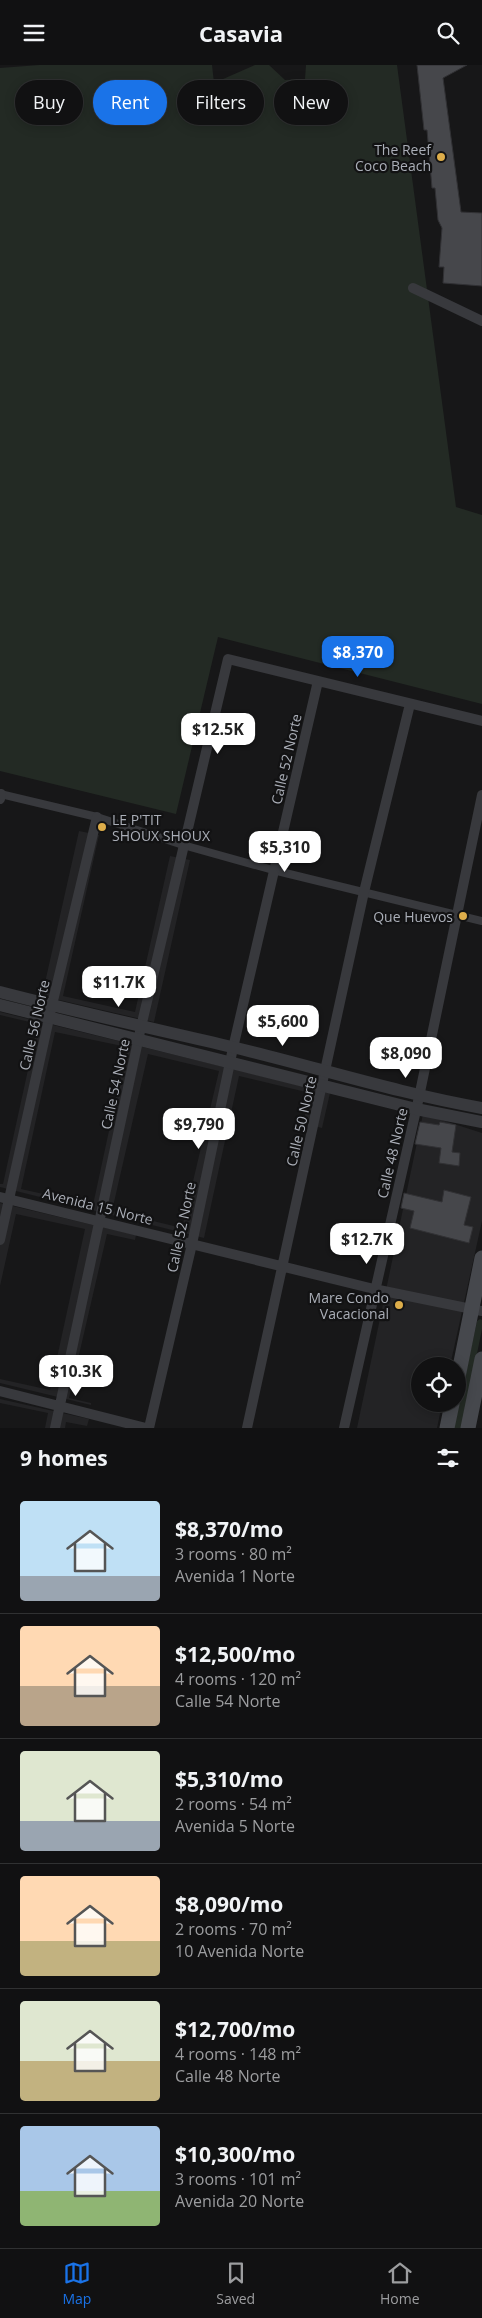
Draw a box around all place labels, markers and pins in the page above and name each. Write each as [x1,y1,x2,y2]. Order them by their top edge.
place label: The Reef Coco Beach [355,140,432,175]
marker: The Reef Coco Beach [435,151,447,163]
pin: $8,370 [317,635,399,678]
pin: $12.5K [177,713,259,755]
place label: LE P'TIT SHOUX SHOUX [112,810,211,845]
marker: LE P'TIT SHOUX SHOUX [96,821,108,833]
pin: $5,310 [244,831,326,873]
place label: Que Huevos [373,907,453,926]
marker: Que Huevos [457,910,469,922]
pin: $11.7K [78,965,160,1008]
pin: $5,600 [242,1005,324,1047]
pin: $8,090 [365,1037,447,1079]
pin: $9,790 [158,1107,240,1150]
pin: $12.7K [326,1223,408,1265]
place label: Mare Condo Vacacional [309,1288,389,1323]
marker: Mare Condo Vacacional [393,1299,405,1311]
pin: $10.3K [35,1355,117,1397]

